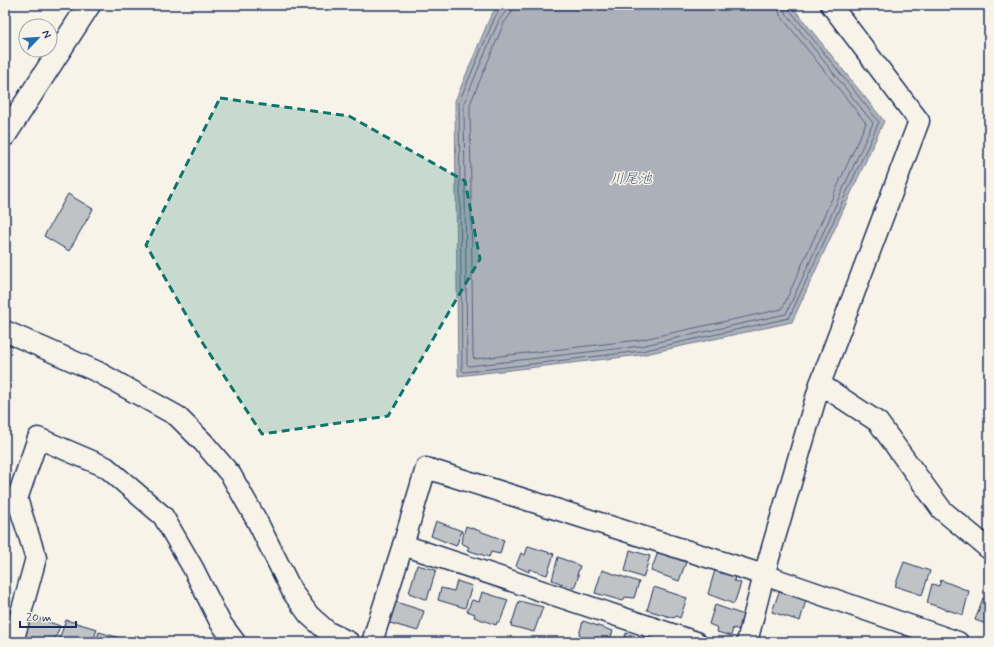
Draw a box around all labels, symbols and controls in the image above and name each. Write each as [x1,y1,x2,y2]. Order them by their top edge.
north arrow [18,18,58,58]
text: N [38,28,54,40]
water label: 川尾池 [610,170,653,188]
scale bar [20,603,76,629]
text: 20 m [26,610,52,626]

